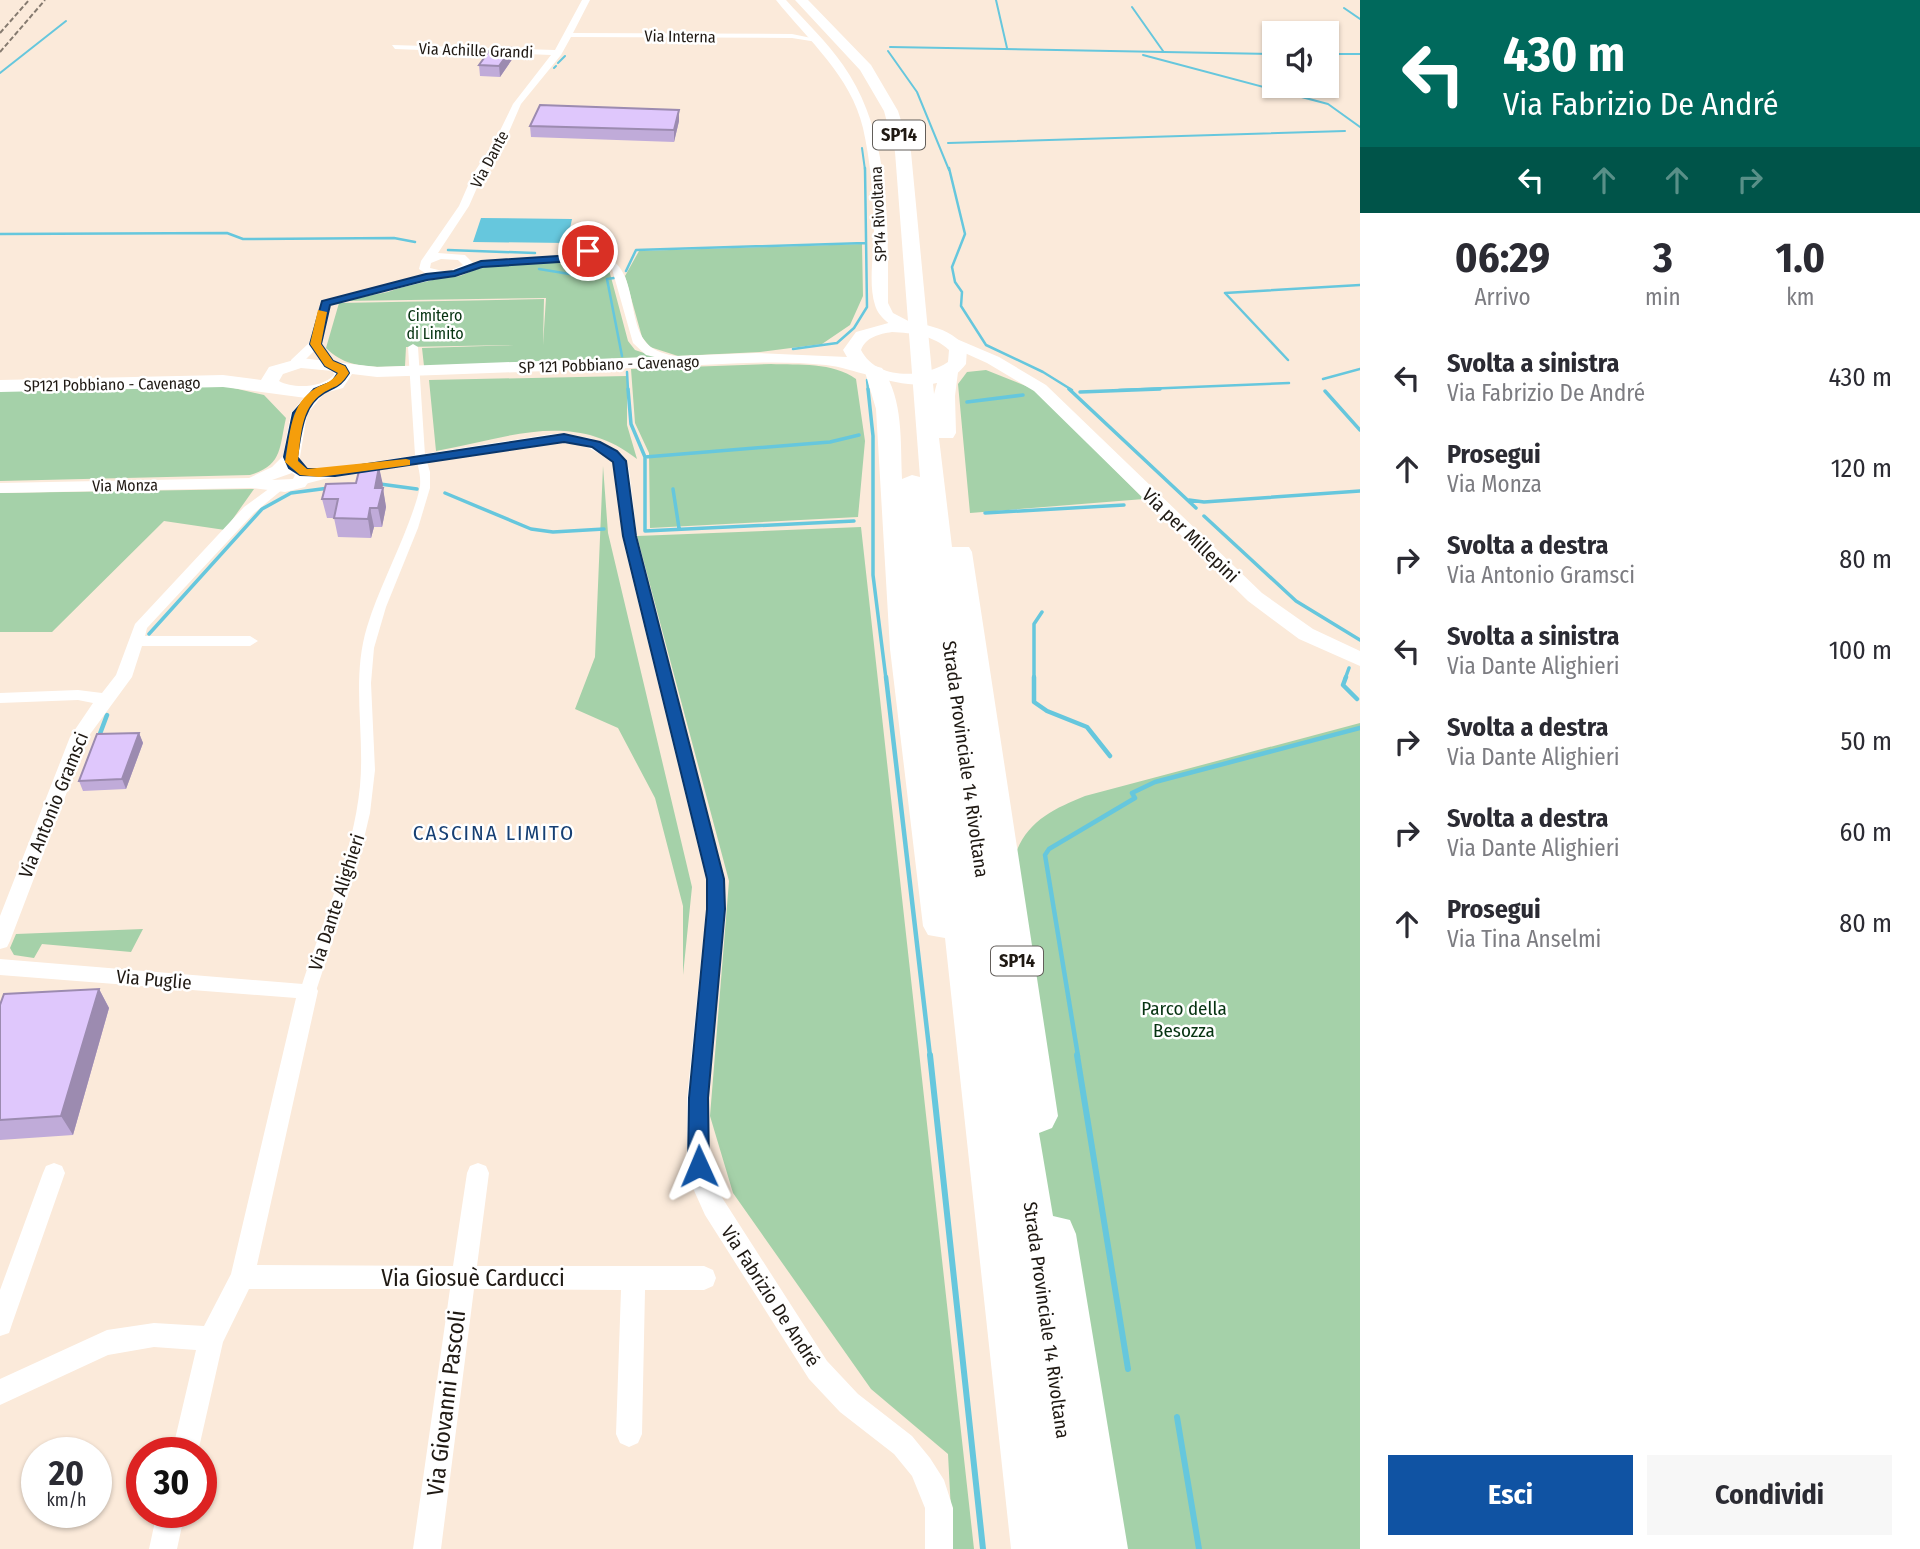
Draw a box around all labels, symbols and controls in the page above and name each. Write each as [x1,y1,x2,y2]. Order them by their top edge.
map controls [1262,21,1339,98]
button: sound [1262,21,1339,98]
text: 430 m [1503,25,1625,84]
street label: Via Interna [644,26,716,47]
icon: left [1388,28,1479,119]
street label: Via Achille Grandi [418,39,534,62]
text: Via Fabrizio De André [1503,85,1779,123]
road number: SP14 [873,120,925,150]
street label: Via Dante [466,127,512,191]
icon: left [1512,161,1550,199]
icon: ahead [1585,161,1623,199]
icon: ahead [1658,161,1696,199]
icon: right [1731,161,1769,199]
street label: SP14 Rivoltana [867,166,890,262]
pin [558,221,618,281]
icon: arrive [569,232,607,270]
text: 06:29 [1455,233,1550,283]
text: 3 [1653,233,1673,283]
text: 1.0 [1775,233,1825,283]
text: Arrivo [1474,283,1531,311]
text: min [1645,283,1681,311]
text: km [1786,283,1815,311]
park label: Cimitero di Limito [406,306,464,343]
text: Svolta a sinistra [1447,348,1619,379]
street label: SP 121 Pobbiano - Cavenago [518,352,700,377]
icon: left [1388,359,1426,397]
text: 430 m [1828,362,1892,393]
street label: SP121 Pobbiano - Cavenago [23,373,201,396]
text: Via Fabrizio De André [1447,379,1645,407]
text: Prosegui [1447,439,1541,470]
icon: ahead [1388,450,1426,488]
text: 120 m [1831,453,1892,484]
text: Via Monza [1447,470,1542,498]
street label: Via Monza [92,475,158,496]
street label: Via per Millepini [1137,483,1244,587]
text: Svolta a destra [1447,530,1608,561]
icon: right [1388,541,1426,579]
text: 80 m [1839,544,1892,575]
text: Via Antonio Gramsci [1447,561,1635,589]
text: Svolta a sinistra [1447,621,1619,652]
icon: left [1388,632,1426,670]
text: 100 m [1829,635,1892,666]
street label: Strada Provinciale 14 Rivoltana [937,639,994,879]
text: Via Dante Alighieri [1447,652,1620,680]
text: Svolta a destra [1447,712,1608,743]
icon: right [1388,723,1426,761]
text: 50 m [1840,726,1892,757]
street label: Via Antonio Gramsci [14,729,93,881]
text: Via Dante Alighieri [1447,743,1620,771]
text: Svolta a destra [1447,803,1608,834]
icon: right [1388,814,1426,852]
text: 60 m [1839,817,1892,848]
district label: CASCINA LIMITO [413,820,575,846]
street label: Via Dante Alighieri [304,831,369,973]
text: Via Dante Alighieri [1447,834,1620,862]
text: Prosegui [1447,894,1541,925]
icon: ahead [1388,905,1426,943]
text: 80 m [1839,908,1892,939]
text: Via Tina Anselmi [1447,925,1601,953]
road number: SP14 [991,946,1043,976]
street label: Via Puglie [115,965,193,994]
park label: Parco della Besozza [1141,997,1227,1042]
position arrow [662,1129,736,1203]
street label: Strada Provinciale 14 Rivoltana [1018,1200,1075,1440]
street label: Via Fabrizio De André [716,1221,825,1371]
street label: Via Giosuè Carducci [381,1264,565,1292]
street label: Via Giovanni Pascoli [421,1309,471,1497]
speed limit sign: 30 [126,1437,217,1528]
text: 20 [49,1452,84,1494]
button: Esci [1388,1455,1633,1535]
button: Condividi [1647,1455,1892,1535]
text: km/h [46,1489,87,1511]

